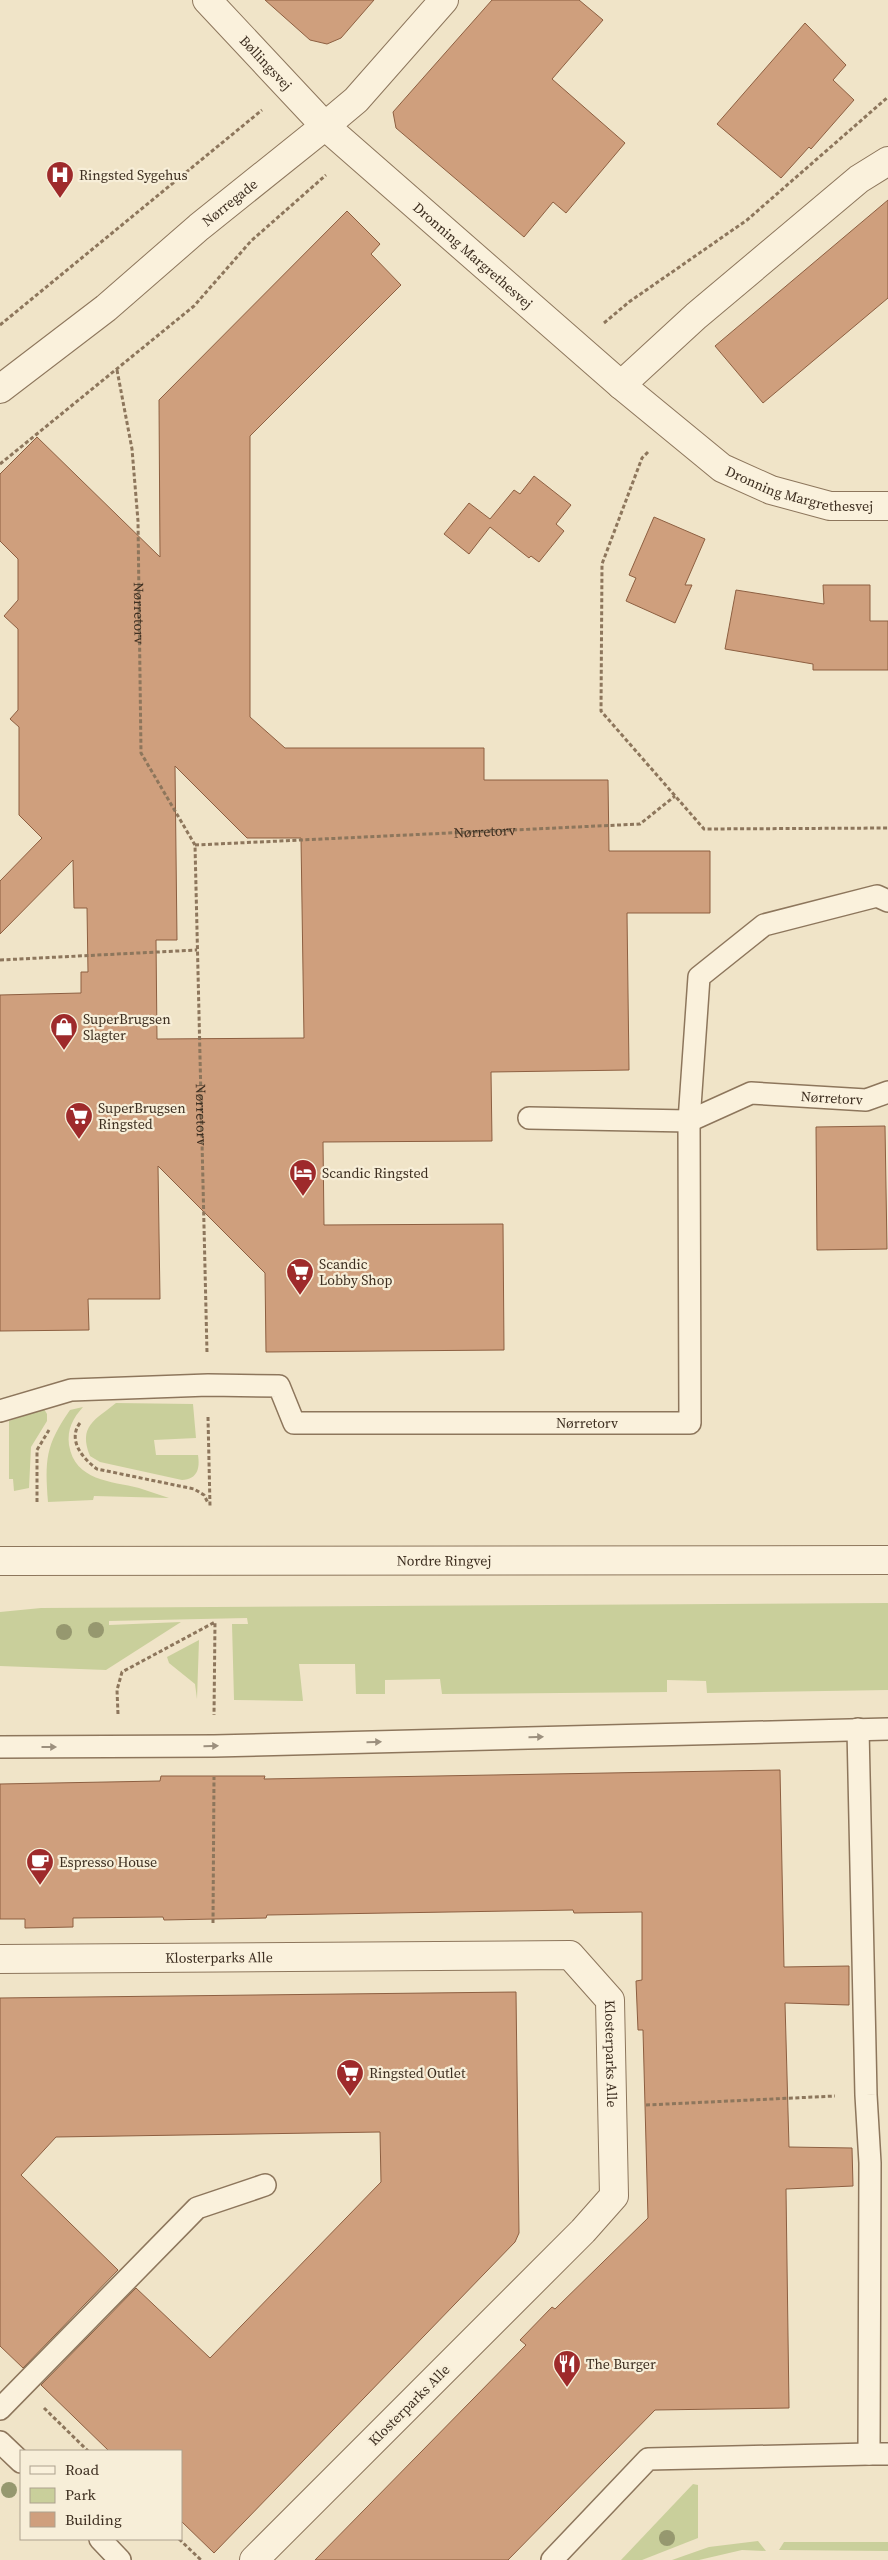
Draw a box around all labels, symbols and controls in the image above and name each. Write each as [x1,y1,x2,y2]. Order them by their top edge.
street label: Bøllingsvej [235,31,297,95]
hospital icon: Ringsted Sygehus [45,160,75,199]
place label: Ringsted Sygehus [79,165,187,185]
street label: Nørregade [198,174,262,231]
street label: Dronning Margrethesvej [409,197,537,313]
street label: Dronning Margrethesvej [722,461,873,516]
street label: Nørretorv [129,582,150,644]
street label: Nørretorv [453,820,516,843]
place label: SuperBrugsen Slagter [83,1009,171,1045]
shop icon: SuperBrugsen Slagter [49,1012,79,1051]
street label: Nørretorv [191,1083,212,1146]
street label: Nørretorv [800,1086,863,1110]
place label: SuperBrugsen Ringsted [98,1098,186,1134]
supermarket icon: SuperBrugsen Ringsted [64,1101,94,1140]
hotel icon: Scandic Ringsted [288,1158,318,1197]
place label: Scandic Ringsted [322,1163,429,1183]
place label: Scandic Lobby Shop [319,1254,392,1290]
supermarket icon: Scandic Lobby Shop [285,1257,315,1296]
street label: Nørretorv [556,1413,618,1433]
street label: Nordre Ringvej [397,1550,491,1571]
one-way arrow [528,1733,544,1741]
one-way arrow [366,1737,382,1745]
one-way arrow [203,1741,219,1749]
one-way arrow [41,1743,57,1751]
cafe icon: Espresso House [25,1847,55,1886]
place label: Espresso House [59,1852,157,1872]
street label: Klosterparks Alle [165,1947,273,1968]
street label: Klosterparks Alle [600,2000,622,2108]
supermarket icon: Ringsted Outlet [335,2058,365,2097]
place label: Ringsted Outlet [369,2063,466,2083]
restaurant icon: The Burger [552,2349,582,2388]
place label: The Burger [586,2354,656,2374]
street label: Klosterparks Alle [364,2360,454,2450]
legend [20,2450,182,2540]
text: Road [65,2459,99,2480]
text: Park [65,2484,97,2505]
text: Building [65,2509,122,2530]

